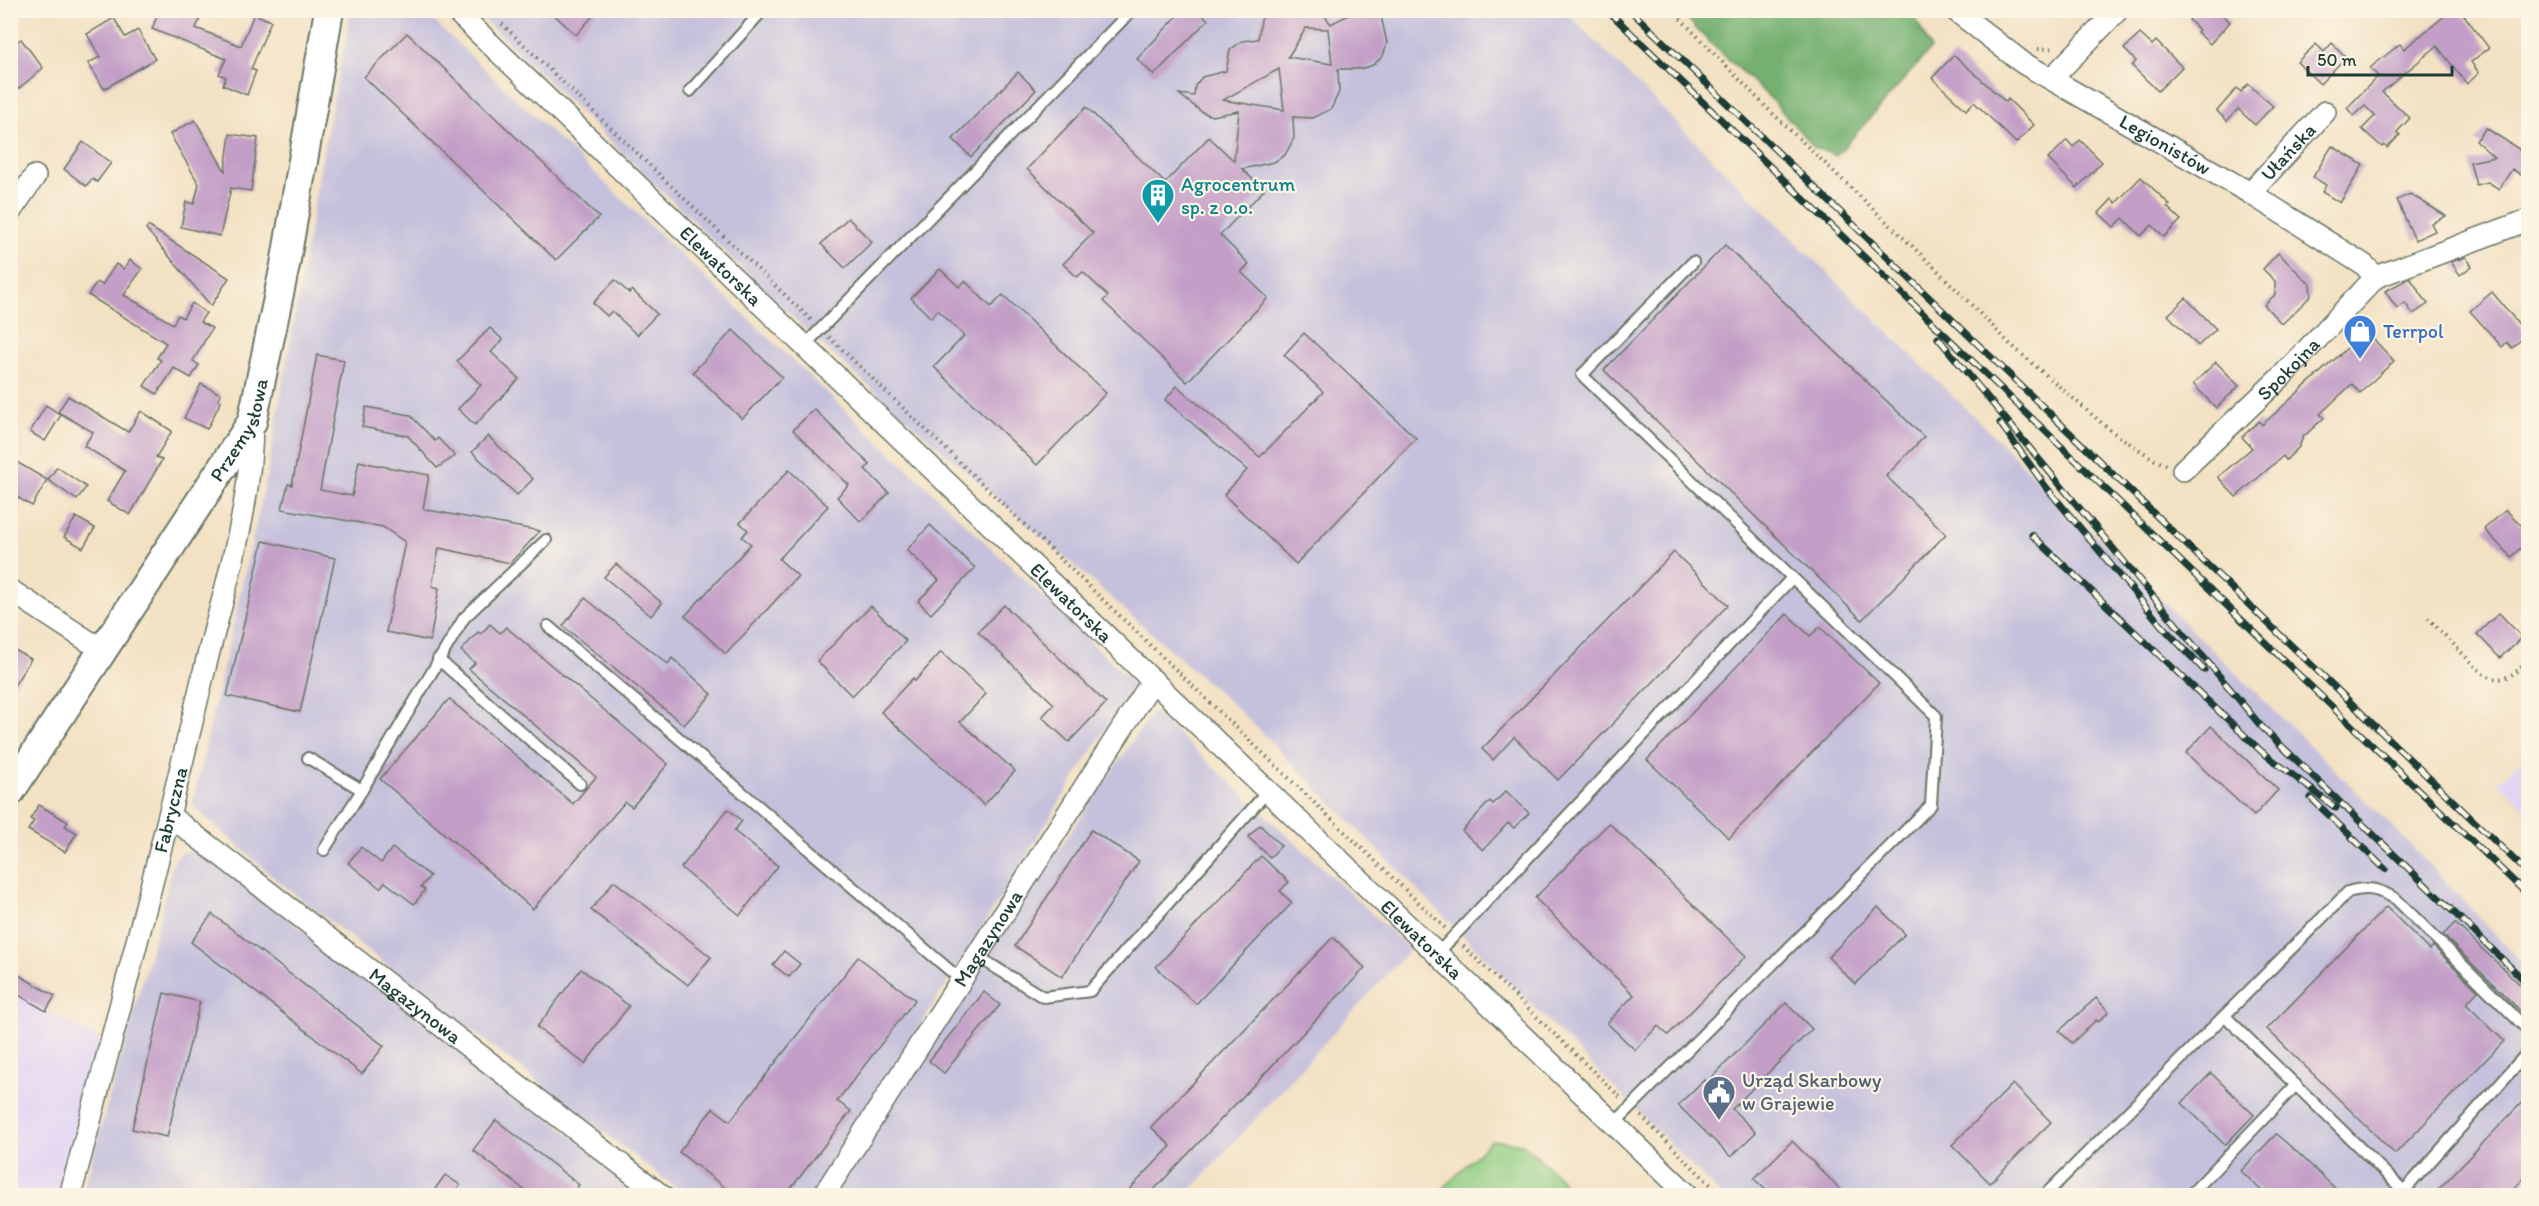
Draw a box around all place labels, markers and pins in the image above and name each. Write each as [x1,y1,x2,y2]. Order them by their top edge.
place label: Agrocentrum sp. z o.o. [1181,172,1296,219]
building icon: Agrocentrum sp. z o.o. [1140,177,1176,224]
shop icon: Terrpol [2342,313,2378,360]
place label: Terrpol [2383,319,2444,343]
place label: Urząd Skarbowy w Grajewie [1742,1068,1882,1115]
public building icon: Urząd Skarbowy w Grajewie [1701,1074,1737,1121]

